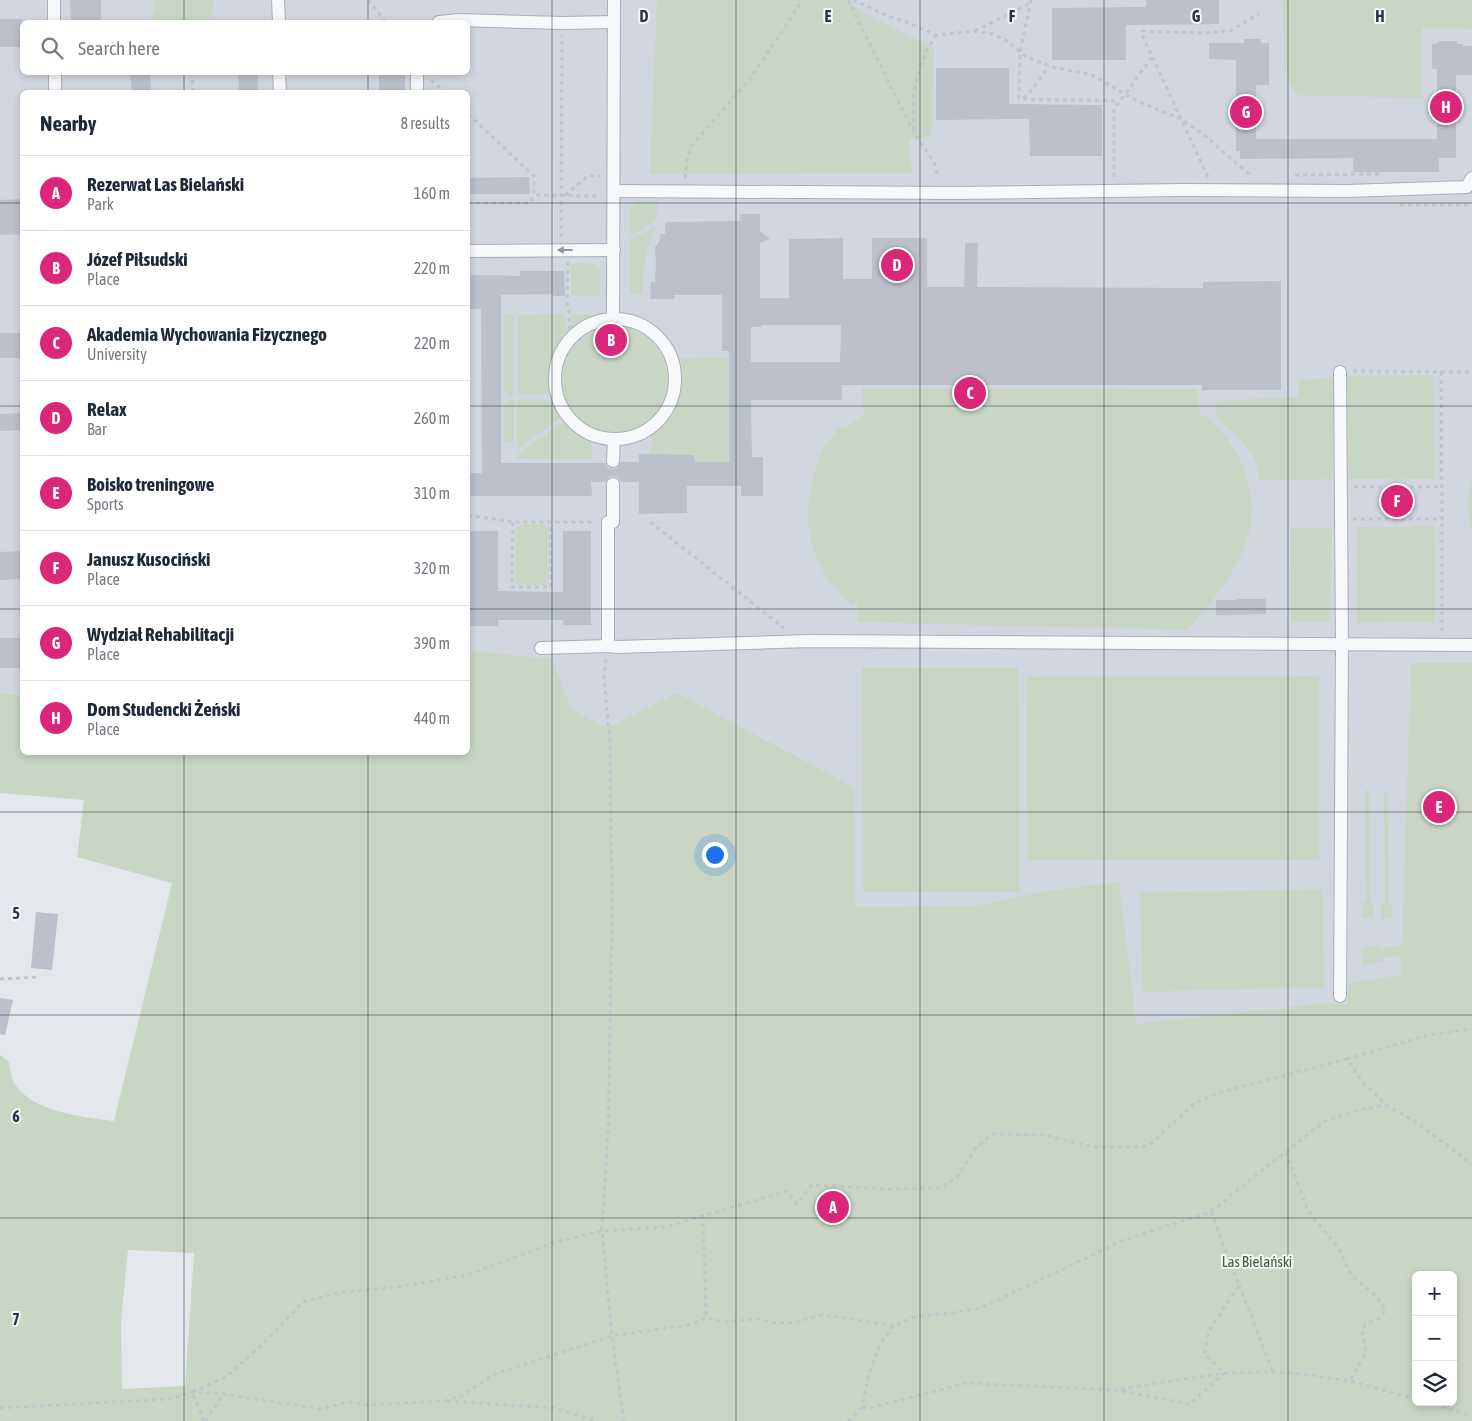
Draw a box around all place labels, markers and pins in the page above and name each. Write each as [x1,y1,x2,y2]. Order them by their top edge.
pin: H [1430,88,1462,126]
pin: G [1230,93,1262,131]
pin: D [881,246,913,284]
pin: B [595,321,627,359]
pin: C [954,374,986,412]
pin: F [1381,482,1413,520]
pin: E [1423,788,1455,826]
pin: A [817,1188,849,1226]

